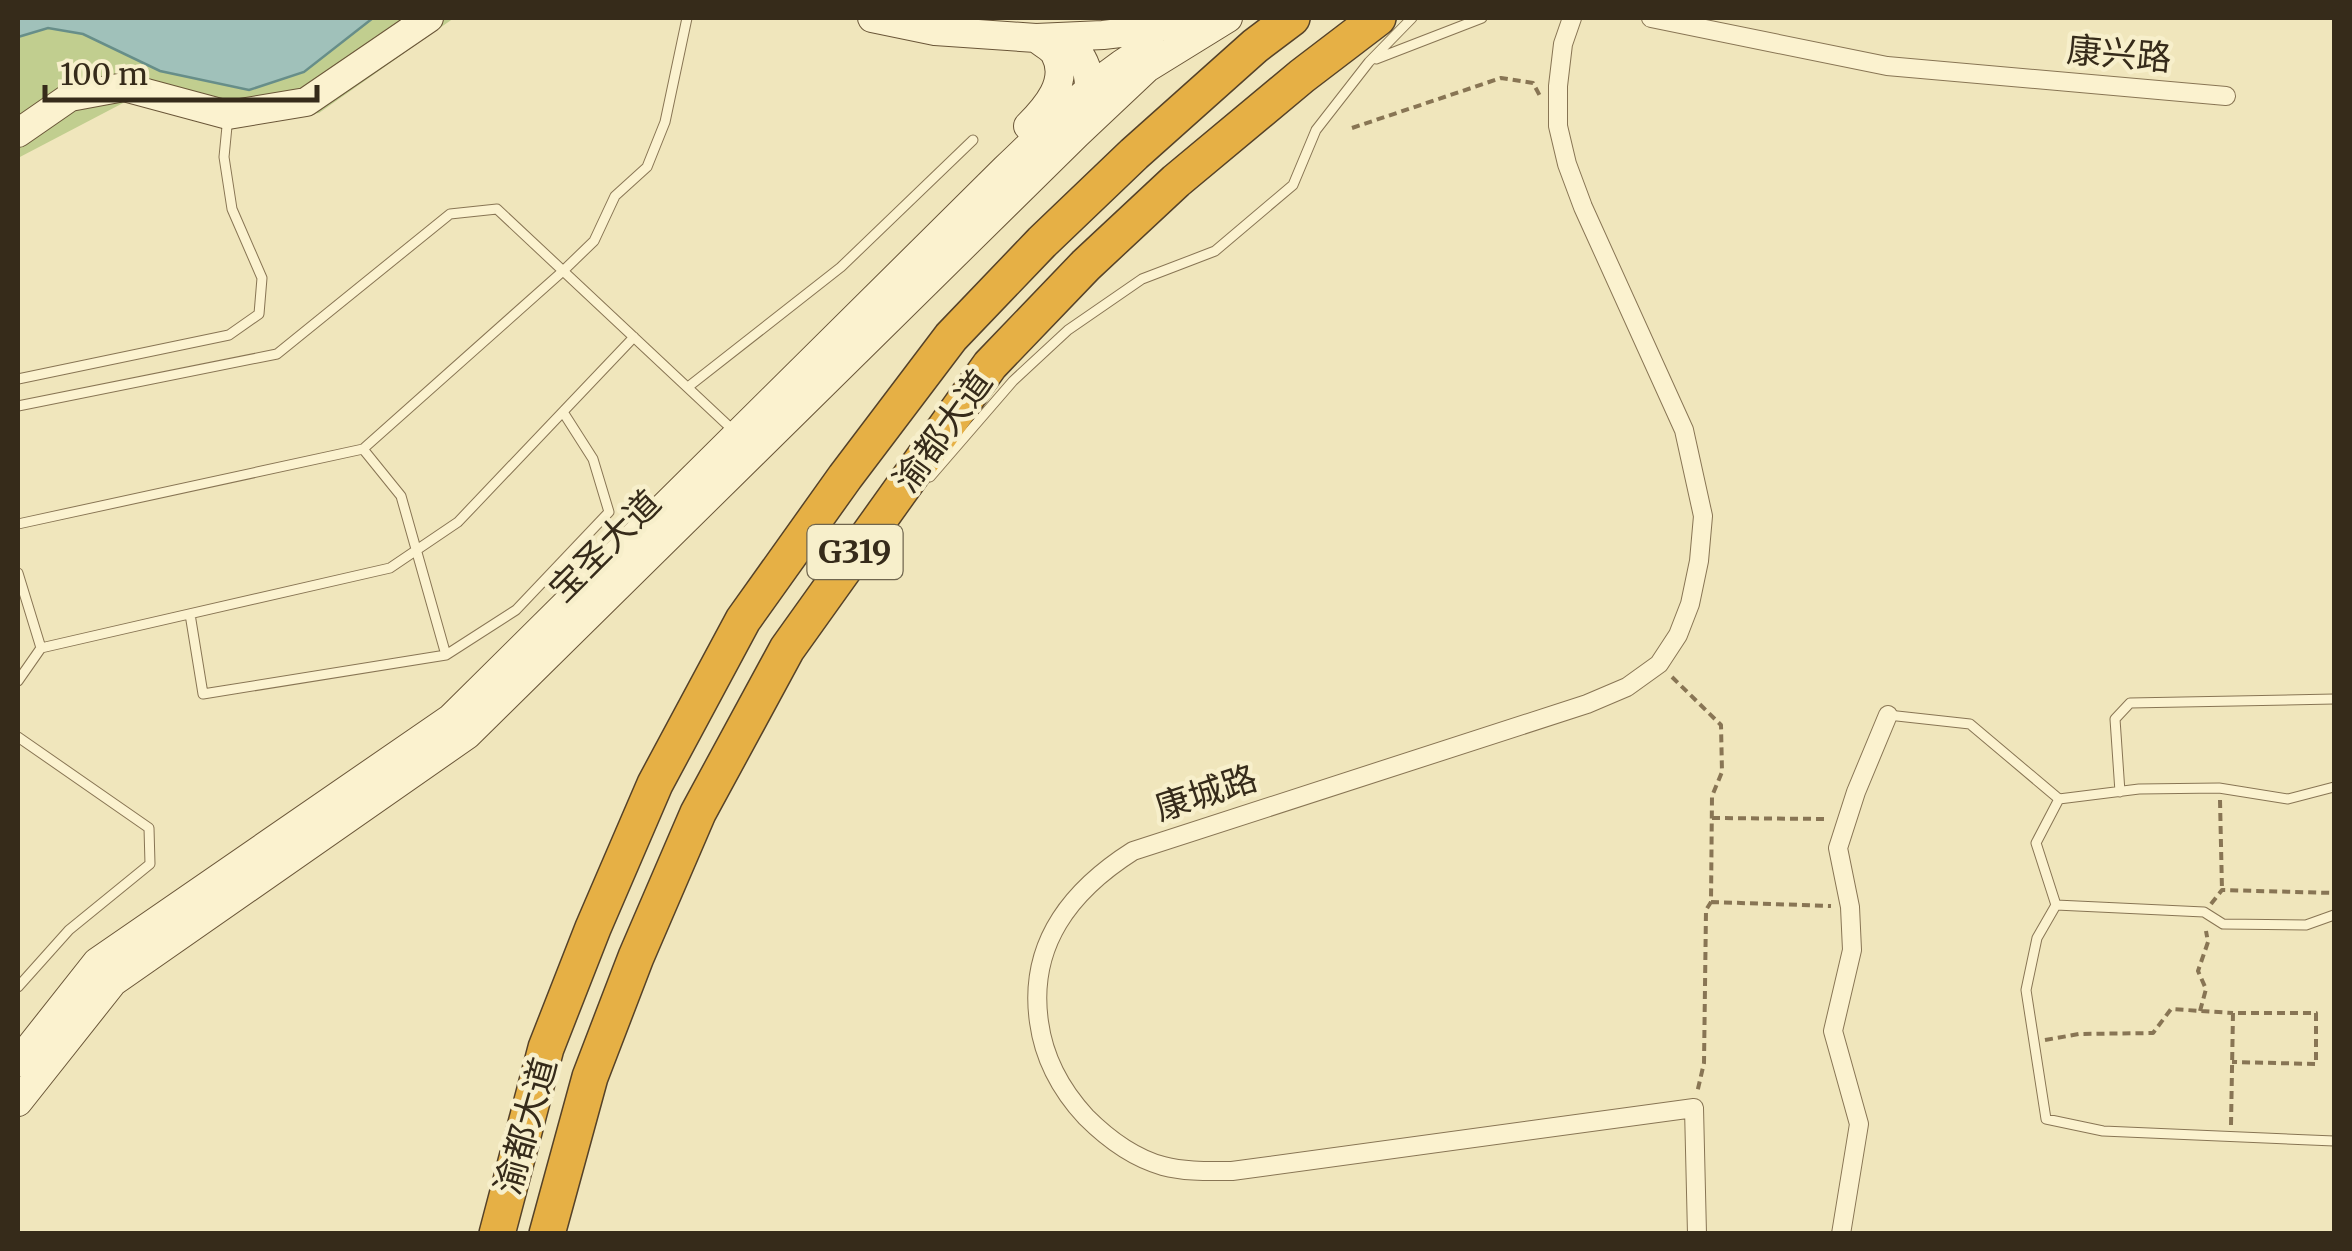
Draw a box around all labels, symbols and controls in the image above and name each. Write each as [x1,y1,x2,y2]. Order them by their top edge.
street label: 康兴路 [2065,28,2173,80]
scale bar [45,40,318,102]
text: 100 m [60,55,148,93]
street label: 渝都大道 [884,361,1002,501]
street label: 宝圣大道 [540,481,670,611]
road number: G319 [808,525,902,579]
street label: 康城路 [1149,756,1263,830]
street label: 渝都大道 [486,1053,566,1199]

